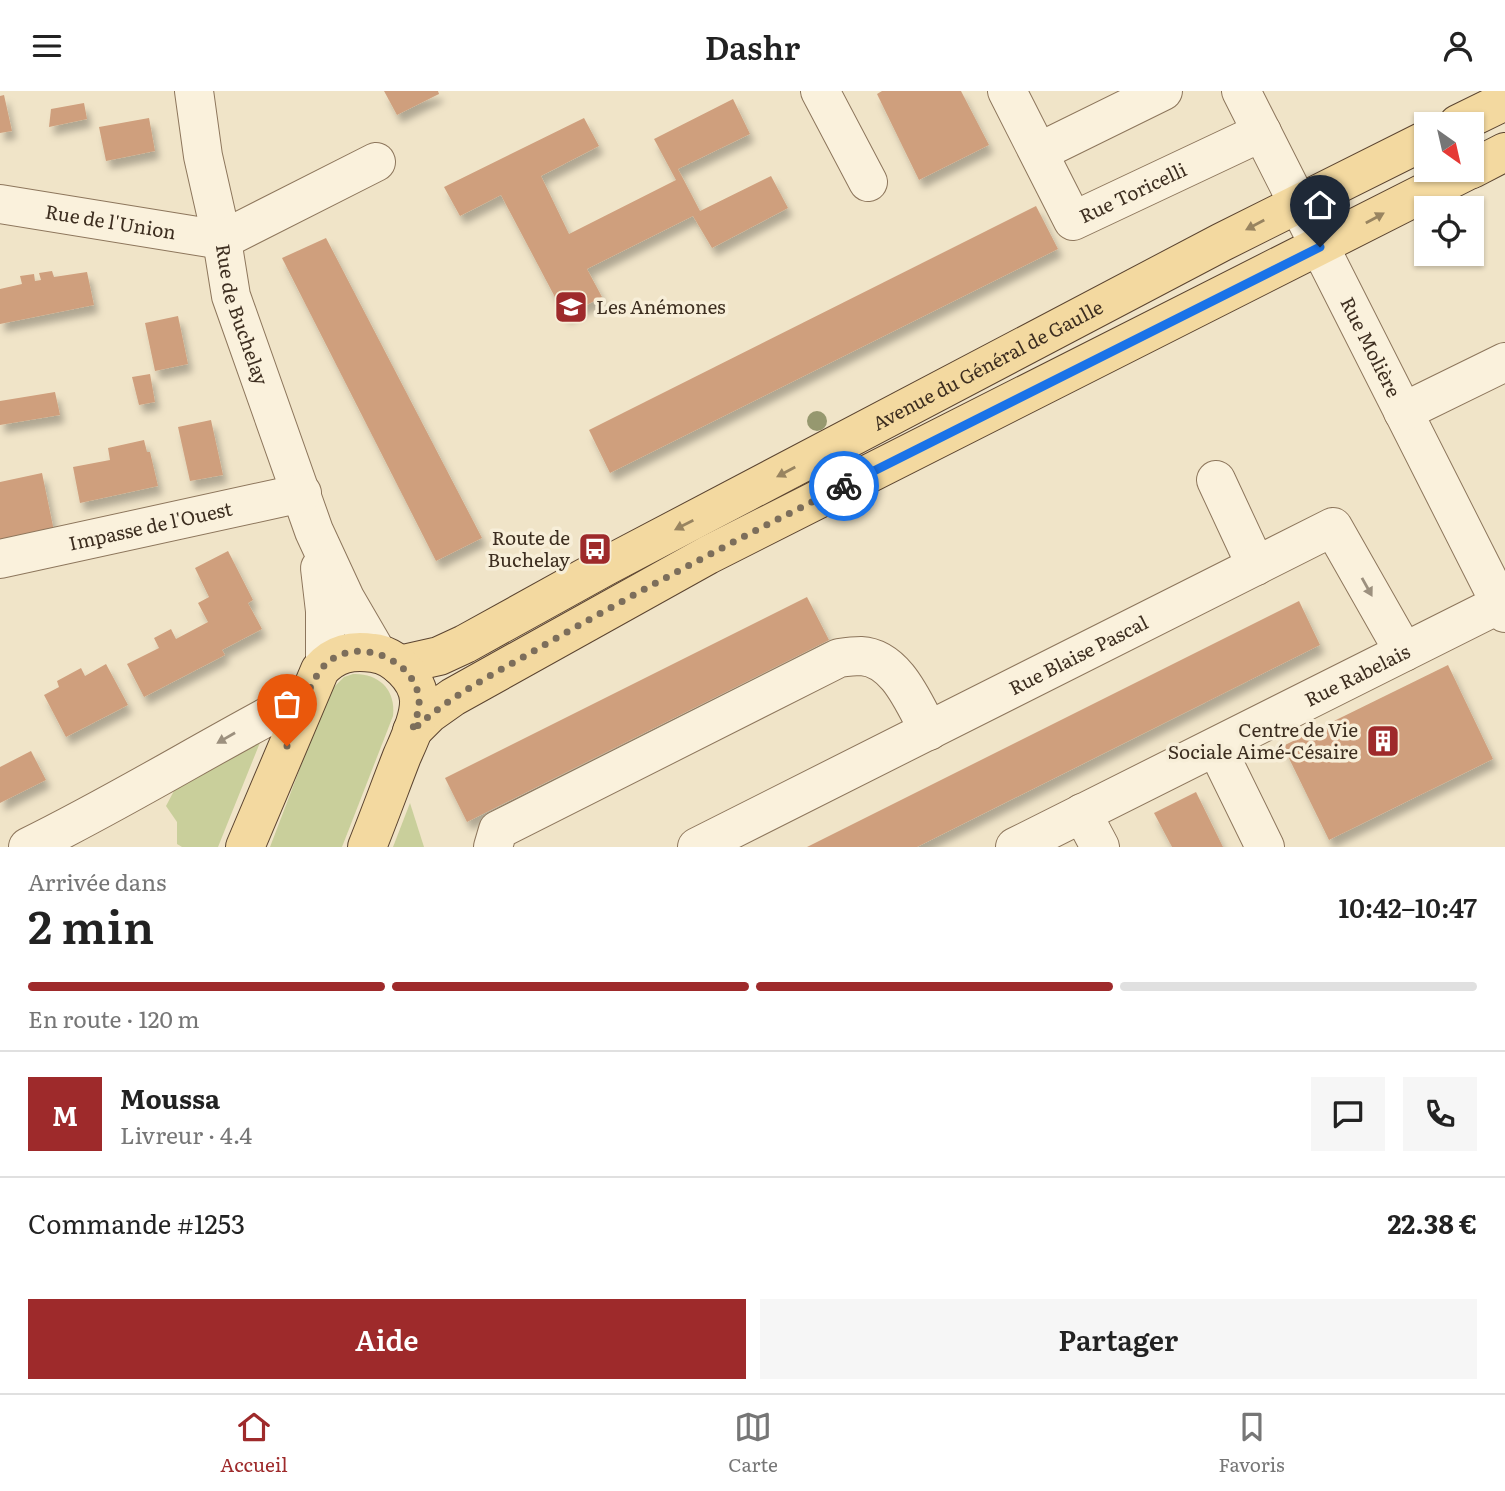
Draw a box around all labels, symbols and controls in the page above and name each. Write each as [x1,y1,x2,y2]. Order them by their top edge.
text: Dashr [705,22,800,70]
icon: menu [28,27,66,65]
icon: person [1439,27,1477,65]
north arrow [1414,112,1484,182]
map controls [1414,112,1484,266]
street label: Rue Toricelli [1074,155,1191,229]
pin [1290,175,1350,247]
icon: home [1301,186,1339,224]
button: locate [1414,196,1484,266]
street label: Rue de l'Union [43,197,178,245]
one-way arrow [1365,212,1385,224]
one-way arrow [1245,219,1265,230]
street label: Rue de Buchelay [210,242,276,389]
school or university icon: Les Anémones [552,288,590,326]
place label: Les Anémones [596,292,726,320]
street label: Avenue du Général de Gaulle [867,292,1108,437]
street label: Rue Molière [1334,292,1409,402]
courier [809,451,879,521]
one-way arrow [776,466,796,477]
icon: bike [825,467,863,505]
street label: Impasse de l'Ouest [66,494,235,557]
one-way arrow [674,519,694,531]
place label: Route de Buchelay [488,523,570,573]
bus stop icon: Route de Buchelay [576,530,614,568]
one-way arrow [1361,577,1373,597]
street label: Rue Blaise Pascal [1004,607,1152,701]
street label: Rue Rabelais [1300,636,1415,713]
pin [257,674,317,746]
icon: bag [268,685,306,723]
place label: Centre de Vie Sociale Aimé-Césaire [1168,715,1358,765]
building icon: Centre de Vie Sociale Aimé-Césaire [1364,722,1402,760]
one-way arrow [216,732,236,744]
text: Arrivée dans [28,864,166,898]
text: 10:42–10:47 [1338,887,1477,926]
text: 2 min [28,890,154,958]
text: En route · 120 m [28,1001,200,1035]
button: chat [1311,1077,1385,1151]
button: phone [1403,1077,1477,1151]
text: Moussa [120,1078,220,1117]
text: M [52,1095,78,1134]
text: Livreur · 4.4 [120,1117,252,1151]
text: Commande #1253 [28,1203,245,1242]
text: 22.38 € [1387,1203,1477,1242]
button: Aide [28,1299,746,1379]
button: Partager [760,1299,1477,1379]
tab: Accueil [220,1408,288,1478]
tab: Carte [728,1408,778,1478]
tab: Favoris [1219,1408,1285,1478]

